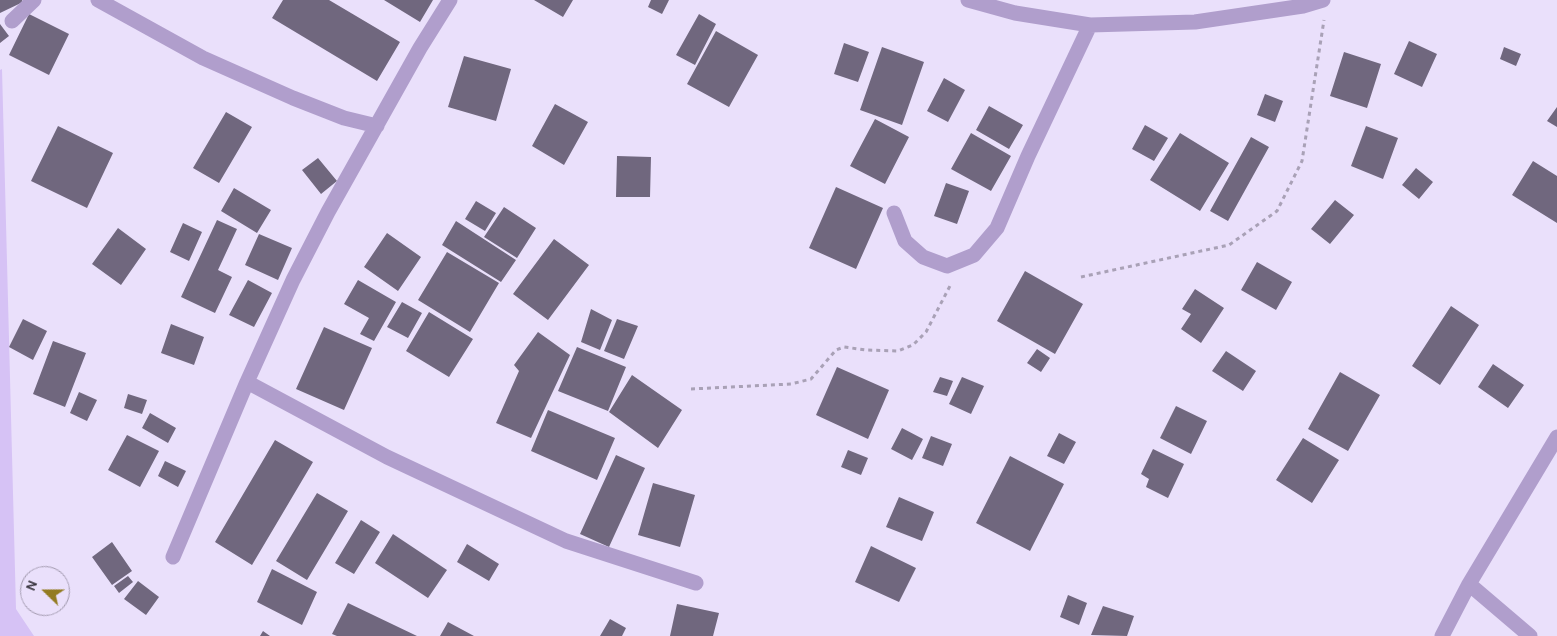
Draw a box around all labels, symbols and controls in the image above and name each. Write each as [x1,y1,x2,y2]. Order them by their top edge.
north arrow [20,566,70,616]
text: N [22,578,41,593]

